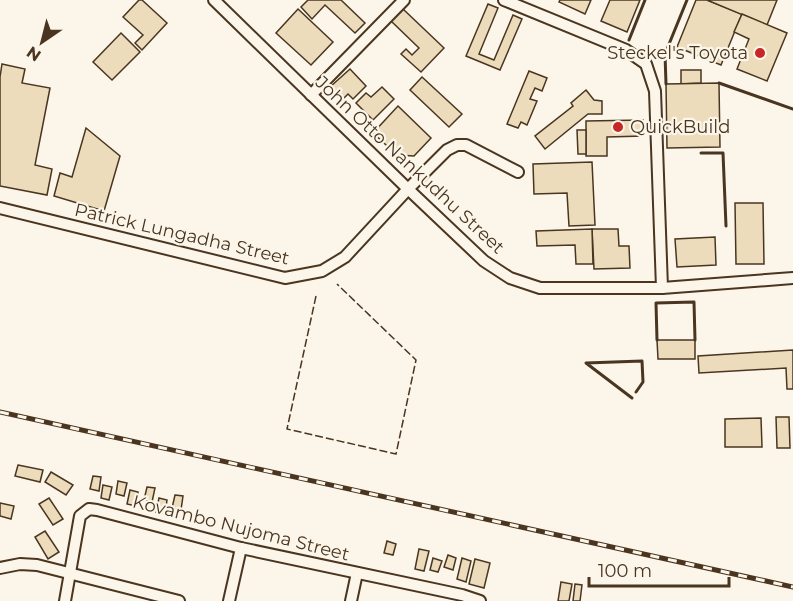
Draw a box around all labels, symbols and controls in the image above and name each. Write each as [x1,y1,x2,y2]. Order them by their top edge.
north arrow [12,12,72,72]
text: N [23,42,44,65]
place label: Steckel's Toyota [607,42,748,64]
marker: Steckel's Toyota [753,46,767,60]
street label: John Otto Nankudhu Street [310,71,509,258]
place label: QuickBuild [630,116,730,138]
marker: QuickBuild [611,120,625,134]
street label: Patrick Lungadha Street [72,199,292,269]
street label: Kovambo Nujoma Street [130,490,352,566]
scale bar [589,550,728,588]
text: 100 m [598,560,652,582]

